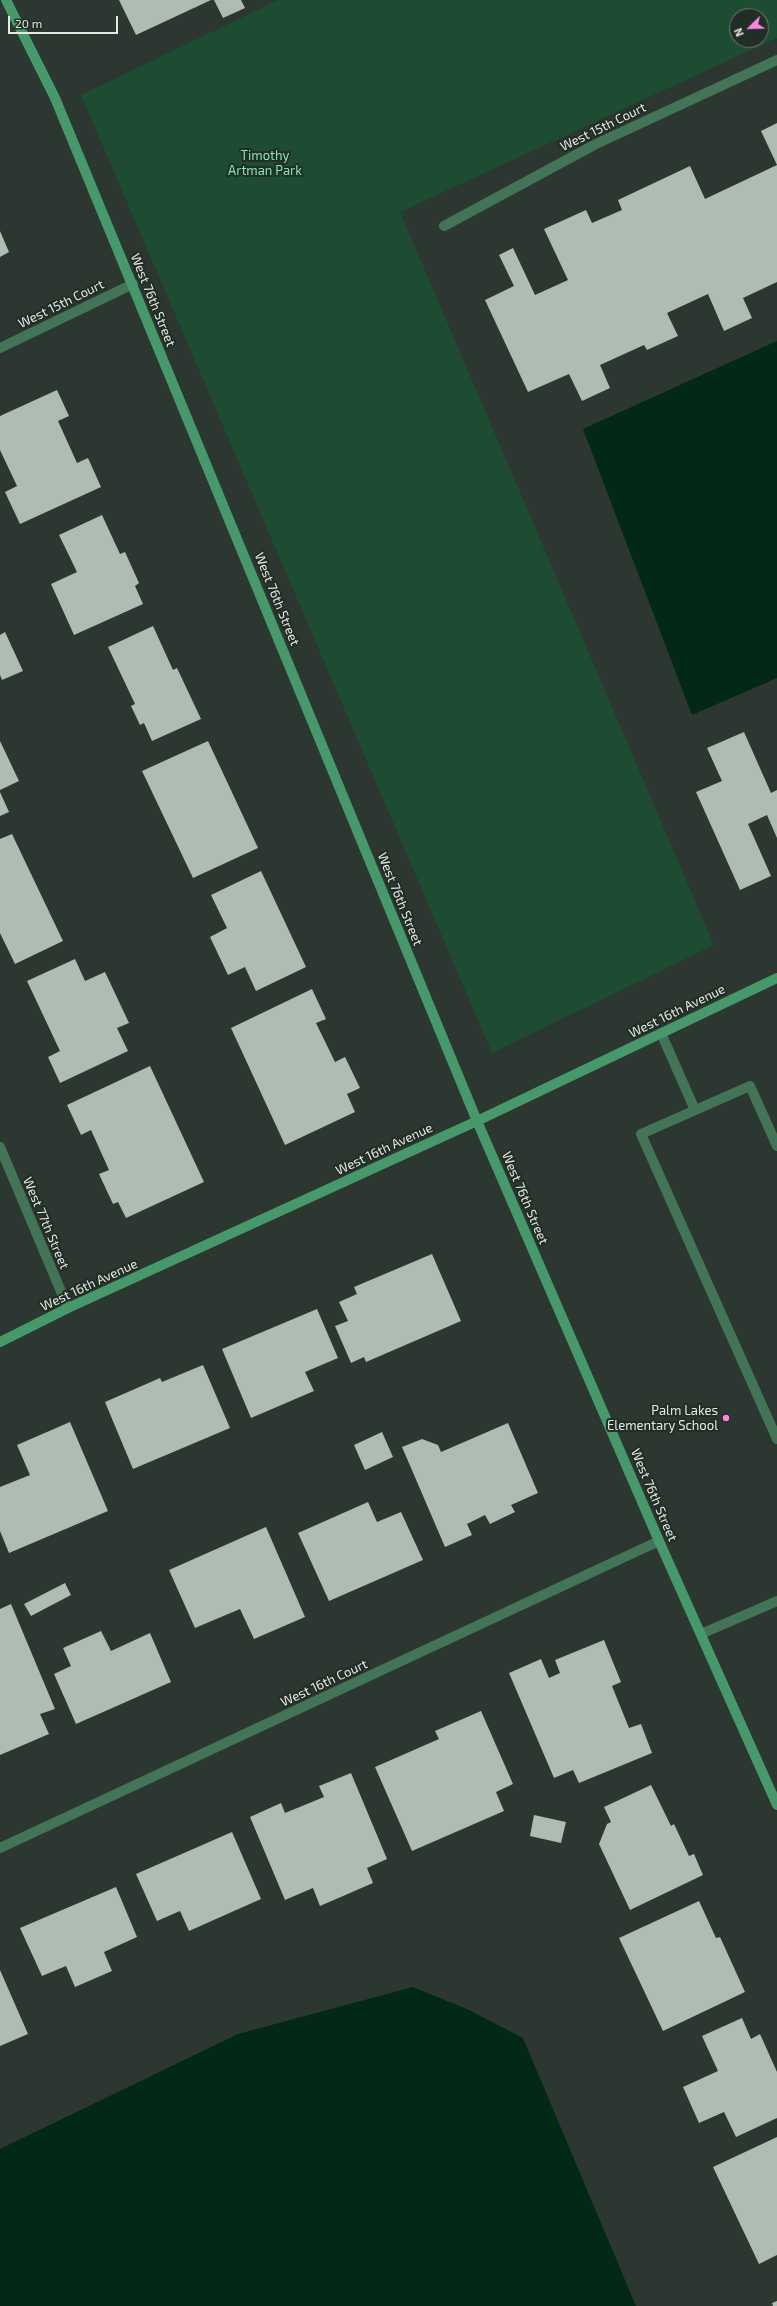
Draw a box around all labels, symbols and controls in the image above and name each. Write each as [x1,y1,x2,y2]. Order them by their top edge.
scale bar [10,8,120,34]
north arrow [729,8,769,48]
text: 20 m [15,16,42,30]
text: N [731,26,746,39]
street label: West 15th Court [558,100,648,154]
park label: Timothy Artman Park [228,148,302,179]
street label: West 76th Street [127,251,179,349]
street label: West 15th Court [16,277,106,331]
street label: West 76th Street [251,550,303,648]
street label: West 76th Street [374,850,426,948]
street label: West 16th Avenue [626,981,728,1041]
street label: West 16th Avenue [333,1120,435,1178]
street label: West 76th Street [498,1149,552,1247]
street label: West 77th Street [20,1175,72,1271]
street label: West 16th Avenue [38,1256,140,1314]
place label: Palm Lakes Elementary School [607,1403,718,1434]
marker: Palm Lakes Elementary School [721,1413,731,1423]
street label: West 76th Street [627,1446,681,1544]
street label: West 16th Court [278,1656,370,1710]

